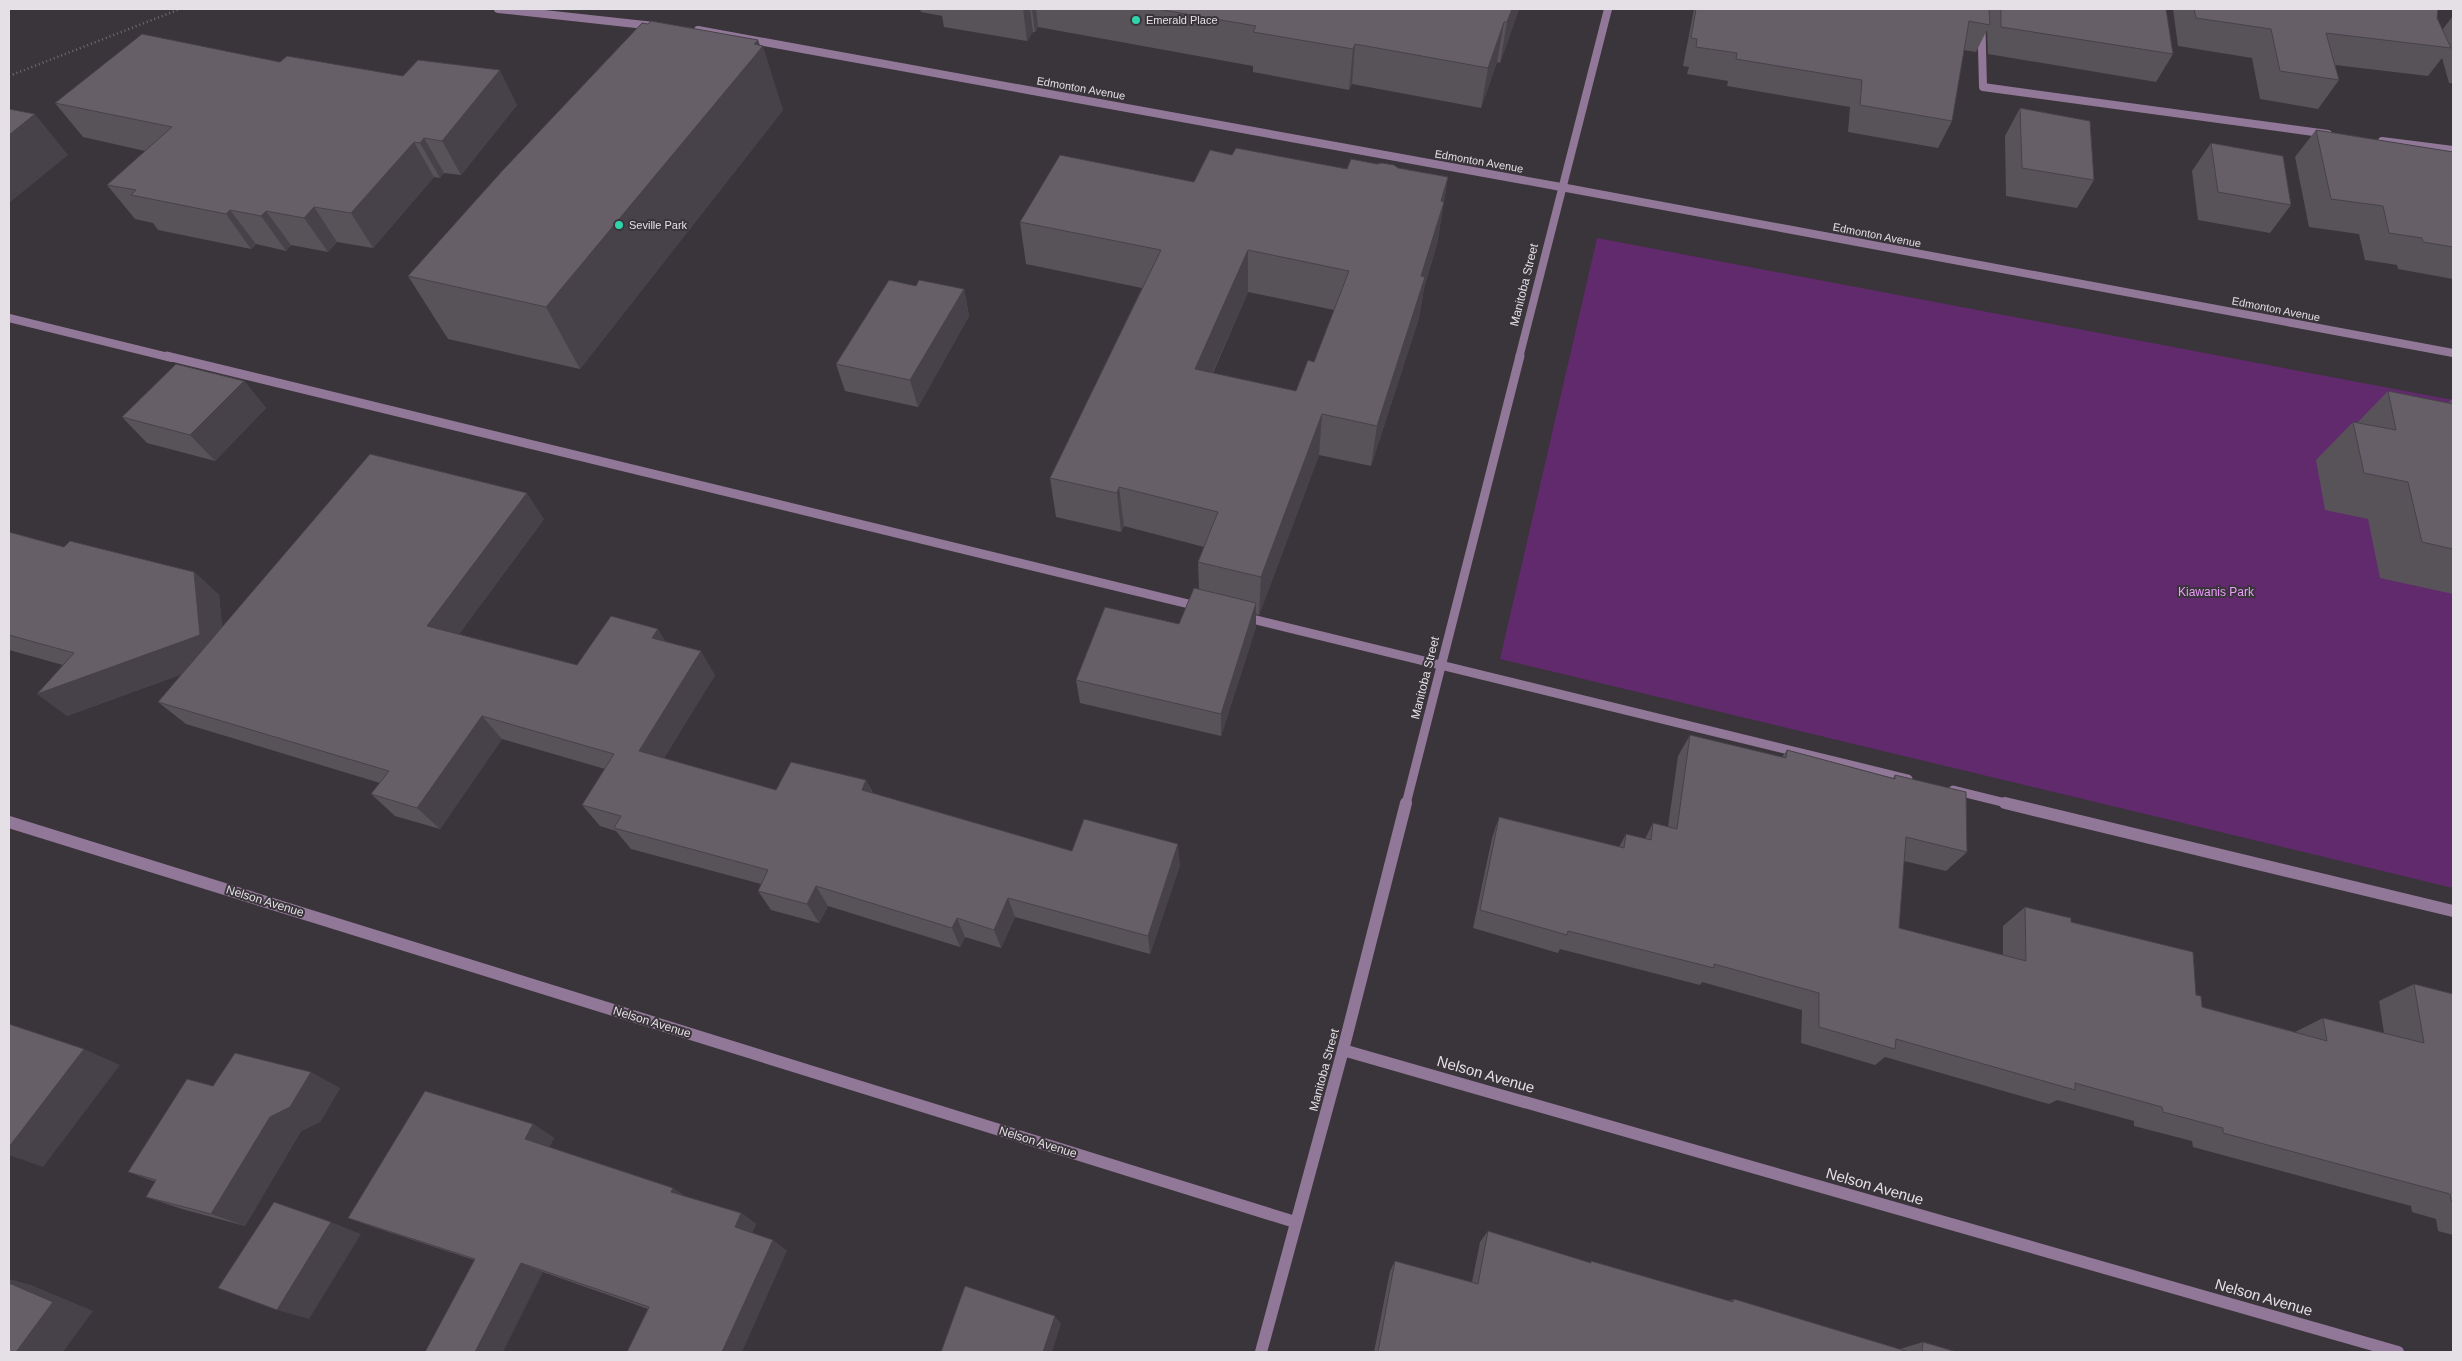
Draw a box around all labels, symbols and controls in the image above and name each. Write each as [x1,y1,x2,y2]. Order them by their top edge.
marker: Emerald Place [1130,14,1142,26]
place label: Emerald Place [1146,14,1218,26]
street label: Edmonton Avenue [1036,74,1126,102]
street label: Edmonton Avenue [1434,147,1524,175]
marker: Seville Park [613,219,625,231]
place label: Seville Park [629,219,688,231]
street label: Edmonton Avenue [1832,221,1922,249]
street label: Manitoba Street [1507,242,1541,328]
street label: Edmonton Avenue [2231,295,2321,323]
park label: Kiawanis Park [2178,585,2255,599]
street label: Manitoba Street [1408,635,1442,721]
street label: Nelson Avenue [224,883,306,920]
street label: Nelson Avenue [611,1004,693,1041]
street label: Manitoba Street [1306,1027,1342,1113]
street label: Nelson Avenue [1435,1052,1537,1096]
street label: Nelson Avenue [997,1124,1079,1161]
street label: Nelson Avenue [1824,1164,1926,1208]
street label: Nelson Avenue [2213,1275,2315,1319]

